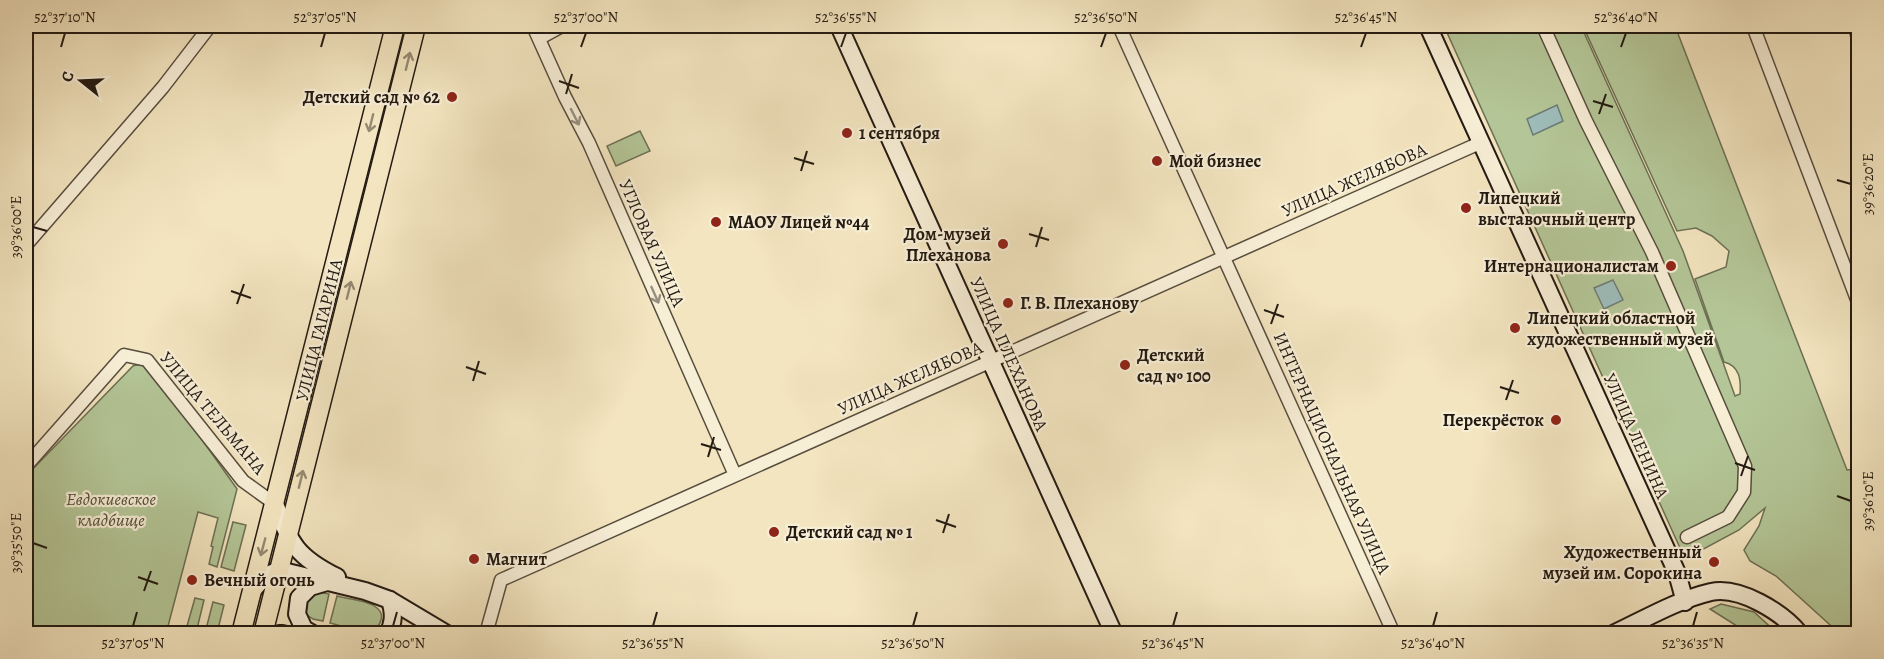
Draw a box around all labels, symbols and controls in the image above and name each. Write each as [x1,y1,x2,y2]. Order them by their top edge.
text: 52°37'10"N [34,7,96,27]
text: 52°37'05"N [294,7,357,27]
text: 52°37'00"N [554,7,618,27]
text: 52°36'55"N [815,7,877,27]
text: 52°36'50"N [1074,7,1138,27]
text: 52°36'45"N [1335,7,1397,27]
text: 52°36'40"N [1594,7,1658,27]
north arrow [51,51,111,111]
one-way arrow [402,51,414,70]
text: С [56,68,80,85]
place label: Детский сад № 62 [303,85,440,109]
marker: Детский сад № 62 [445,90,459,104]
one-way arrow [570,107,581,125]
one-way arrow [364,113,376,132]
place label: 1 сентября [859,121,940,145]
marker: 1 сентября [840,126,854,140]
street label: УЛИЦА ЖЕЛЯБОВА [1278,137,1431,223]
place label: Мой бизнес [1169,149,1262,173]
text: 39°36'20"E [1858,153,1878,215]
marker: Мой бизнес [1150,154,1164,168]
street label: УГЛОВАЯ УЛИЦА [613,176,691,311]
place label: Липецкий выставочный центр [1478,186,1636,231]
text: 39°36'00"E [6,196,26,258]
marker: Липецкий выставочный центр [1459,201,1473,215]
place label: МАОУ Лицей №44 [728,210,870,234]
marker: МАОУ Лицей №44 [709,215,723,229]
place label: Дом-музей Плеханова [903,222,991,267]
marker: Дом-музей Плеханова [996,237,1010,251]
place label: Интернационалистам [1484,254,1659,278]
street label: УЛИЦА ГАГАРИНА [290,256,348,404]
marker: Интернационалистам [1664,259,1678,273]
street label: УЛИЦА ПЛЕХАНОВА [964,273,1054,435]
one-way arrow [344,281,356,300]
one-way arrow [649,285,661,303]
place label: Г. В. Плеханову [1020,291,1139,315]
marker: Г. В. Плеханову [1001,296,1015,310]
place label: Липецкий областной художественный музей [1527,306,1714,351]
marker: Липецкий областной художественный музей [1508,321,1522,335]
street label: ИНТЕРНАЦИОНАЛЬНАЯ УЛИЦА [1268,328,1397,578]
street label: УЛИЦА ЖЕЛЯБОВА [834,335,987,421]
place label: Детский сад № 100 [1137,343,1211,388]
street label: УЛИЦА ТЕЛЬМАНА [154,346,272,480]
marker: Детский сад № 100 [1118,358,1132,372]
street label: УЛИЦА ЛЕНИНА [1598,369,1675,503]
place label: Перекрёсток [1443,408,1544,432]
marker: Перекрёсток [1549,413,1563,427]
one-way arrow [296,470,308,489]
text: 39°36'10"E [1858,471,1878,531]
park label: Евдокиевское кладбище [66,487,156,532]
text: 39°35'50"E [6,513,26,573]
place label: Детский сад № 1 [786,520,913,544]
marker: Детский сад № 1 [767,525,781,539]
one-way arrow [257,538,269,557]
place label: Художественный музей им. Сорокина [1543,540,1702,585]
place label: Магнит [486,547,547,571]
marker: Магнит [467,552,481,566]
marker: Художественный музей им. Сорокина [1707,555,1721,569]
place label: Вечный огонь [204,568,315,592]
marker: Вечный огонь [185,573,199,587]
text: 52°37'05"N [102,633,165,653]
text: 52°37'00"N [361,633,425,653]
text: 52°36'55"N [622,633,684,653]
text: 52°36'50"N [881,633,945,653]
text: 52°36'45"N [1142,633,1204,653]
text: 52°36'40"N [1401,633,1465,653]
text: 52°36'35"N [1662,633,1724,653]

